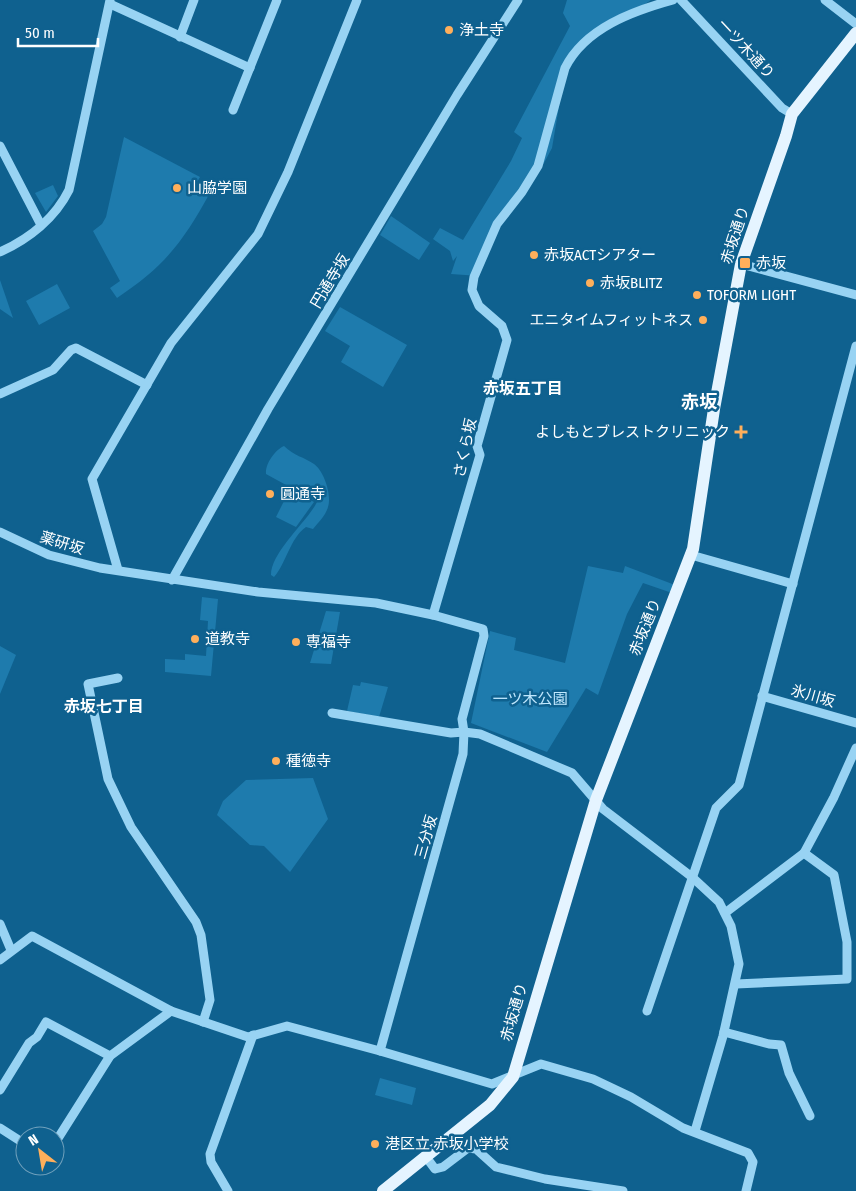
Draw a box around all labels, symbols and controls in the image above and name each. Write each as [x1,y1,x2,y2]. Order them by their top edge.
scale bar [18,15,98,47]
street label: 一ツ木通り [714,15,778,83]
place label: 浄土寺 [459,21,504,39]
text: 50 m [25,24,55,42]
marker: 浄土寺 [443,24,455,36]
place label: 山脇学園 [187,179,247,197]
marker: 山脇学園 [171,182,183,194]
street label: 赤坂通り [717,204,753,266]
place label: 赤坂ACTシアター [544,246,656,264]
marker: 赤坂ACTシアター [528,249,540,261]
street label: 円通寺坂 [307,251,353,311]
place label: 赤坂 [756,254,786,272]
marker: 赤坂 [738,256,752,270]
place label: 赤坂BLITZ [600,274,663,292]
marker: 赤坂BLITZ [584,277,596,289]
place label: TOFORM LIGHT [707,286,796,304]
marker: TOFORM LIGHT [691,289,703,301]
place label: エニタイムフィットネス [529,311,693,329]
marker: エニタイムフィットネス [697,314,709,326]
district label: 赤坂五丁目 [483,379,563,398]
district label: 赤坂 [681,391,718,413]
street label: さくら坂 [450,417,480,479]
place label: よしもとブレストクリニック [535,423,730,441]
marker: よしもとブレストクリニック [734,425,748,439]
place label: 圓通寺 [280,485,325,503]
marker: 圓通寺 [264,488,276,500]
street label: 薬研坂 [38,528,86,558]
street label: 赤坂通り [625,596,665,658]
place label: 道教寺 [205,630,250,648]
marker: 道教寺 [189,633,201,645]
place label: 専福寺 [306,633,351,651]
marker: 専福寺 [290,636,302,648]
street label: 氷川坂 [789,681,837,711]
park label: 一ツ木公園 [492,690,568,708]
district label: 赤坂七丁目 [64,697,144,716]
place label: 種徳寺 [286,752,331,770]
marker: 種徳寺 [270,755,282,767]
street label: 三分坂 [411,813,441,861]
street label: 赤坂通り [497,981,531,1043]
north arrow [15,1126,65,1176]
text: N [26,1131,42,1150]
place label: 港区立 赤坂小学校 [385,1135,509,1153]
marker: 港区立 赤坂小学校 [369,1138,381,1150]

